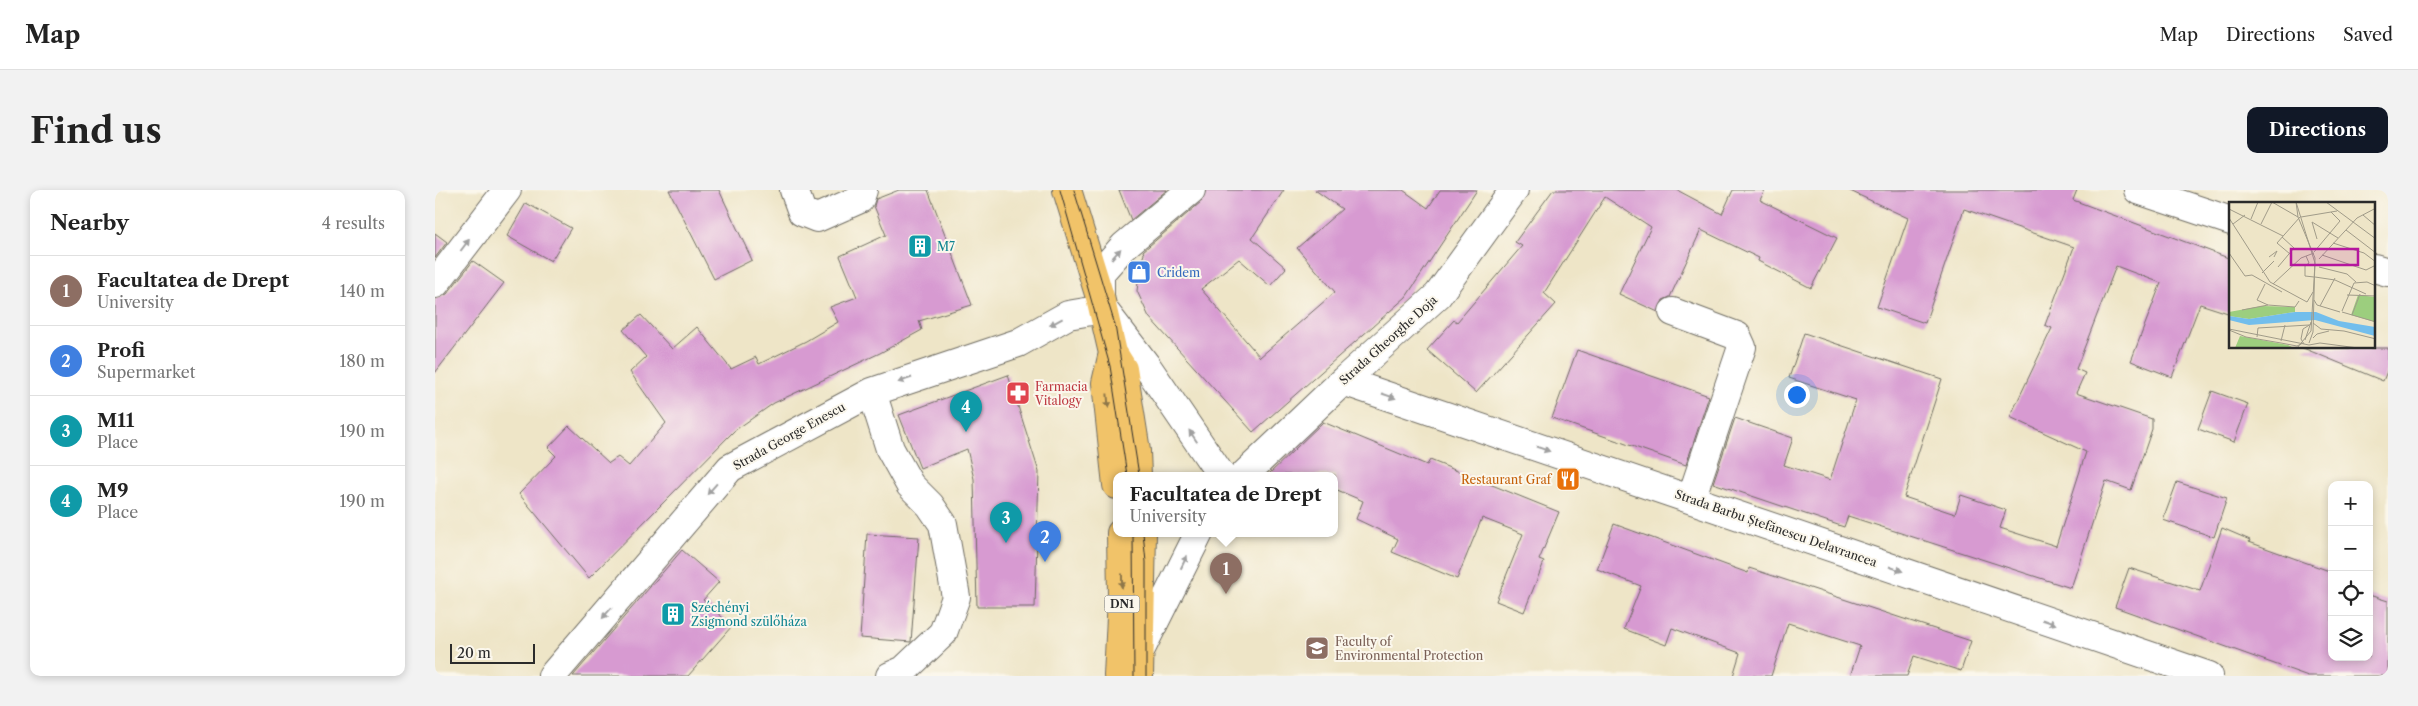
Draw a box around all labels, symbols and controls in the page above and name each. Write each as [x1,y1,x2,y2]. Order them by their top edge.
text: Map [25,20,80,49]
text: Map [2159,24,2198,46]
text: Directions [2226,24,2315,46]
text: Saved [2343,24,2393,46]
button: Directions [2247,107,2388,153]
text: Find us [30,109,162,152]
inset map [2229,202,2375,349]
text: Nearby [50,210,129,235]
text: 4 results [322,213,385,233]
building icon: M7 [907,233,933,259]
one-way arrow [459,239,470,252]
place label: M7 [937,239,955,254]
one-way arrow [1110,249,1122,261]
shop icon: Cridem [1126,259,1152,285]
place label: Cridem [1157,265,1200,280]
text: Facultatea de Drept [97,269,289,292]
text: 1 [62,281,70,301]
text: 140 m [340,281,385,301]
text: University [97,292,174,312]
street label: Strada Gheorghe Doja [1336,292,1440,388]
one-way arrow [1049,318,1064,326]
text: Profi [97,339,145,362]
text: 2 [61,351,71,371]
text: 180 m [339,351,385,371]
text: Supermarket [97,362,195,382]
one-way arrow [898,377,913,385]
place label: Farmacia Vitalogy [1034,379,1088,408]
pharmacy icon: Farmacia Vitalogy [1005,380,1031,406]
your location [1784,382,1810,408]
pin: 4 [950,391,982,432]
one-way arrow [1382,393,1397,401]
one-way arrow [1104,394,1112,410]
street label: Strada George Enescu [730,399,848,473]
text: M11 [97,409,134,432]
text: 3 [61,421,71,441]
text: 190 m [340,421,385,441]
one-way arrow [1188,429,1198,442]
text: Place [97,432,138,452]
one-way arrow [1536,445,1551,453]
restaurant icon: Restaurant Graf [1555,466,1581,492]
popup [1113,472,1338,537]
place label: Restaurant Graf [1461,472,1553,487]
text: M9 [97,479,129,502]
map controls [2328,481,2373,661]
button: + [2328,481,2373,526]
one-way arrow [707,483,718,495]
text: Facultatea de Drept [1129,483,1322,506]
street label: Strada Barbu Ștefănescu Delavrancea [1673,486,1880,571]
text: 4 [61,491,71,511]
text: 190 m [340,491,385,511]
text: Place [97,502,138,522]
pin: 3 [990,502,1022,543]
text: University [1129,506,1206,526]
pin: 2 [1029,521,1061,562]
button: − [2328,526,2373,571]
pin: 1 [1210,553,1242,594]
one-way arrow [1180,555,1188,569]
one-way arrow [1888,566,1903,573]
button: locate [2328,571,2373,616]
one-way arrow [1118,574,1126,590]
road number: DN1 [1105,596,1139,612]
place label: Széchényi Zsigmond szülőháza [691,600,807,629]
building icon: Széchényi Zsigmond szülőháza [660,601,686,627]
one-way arrow [601,606,612,619]
button: layers [2328,616,2373,661]
one-way arrow [2042,618,2057,626]
place label: Faculty of Environmental Protection [1335,634,1484,663]
school or university icon: Faculty of Environmental Protection [1304,635,1330,661]
scale bar [450,641,535,664]
text: 20 m [457,644,491,662]

